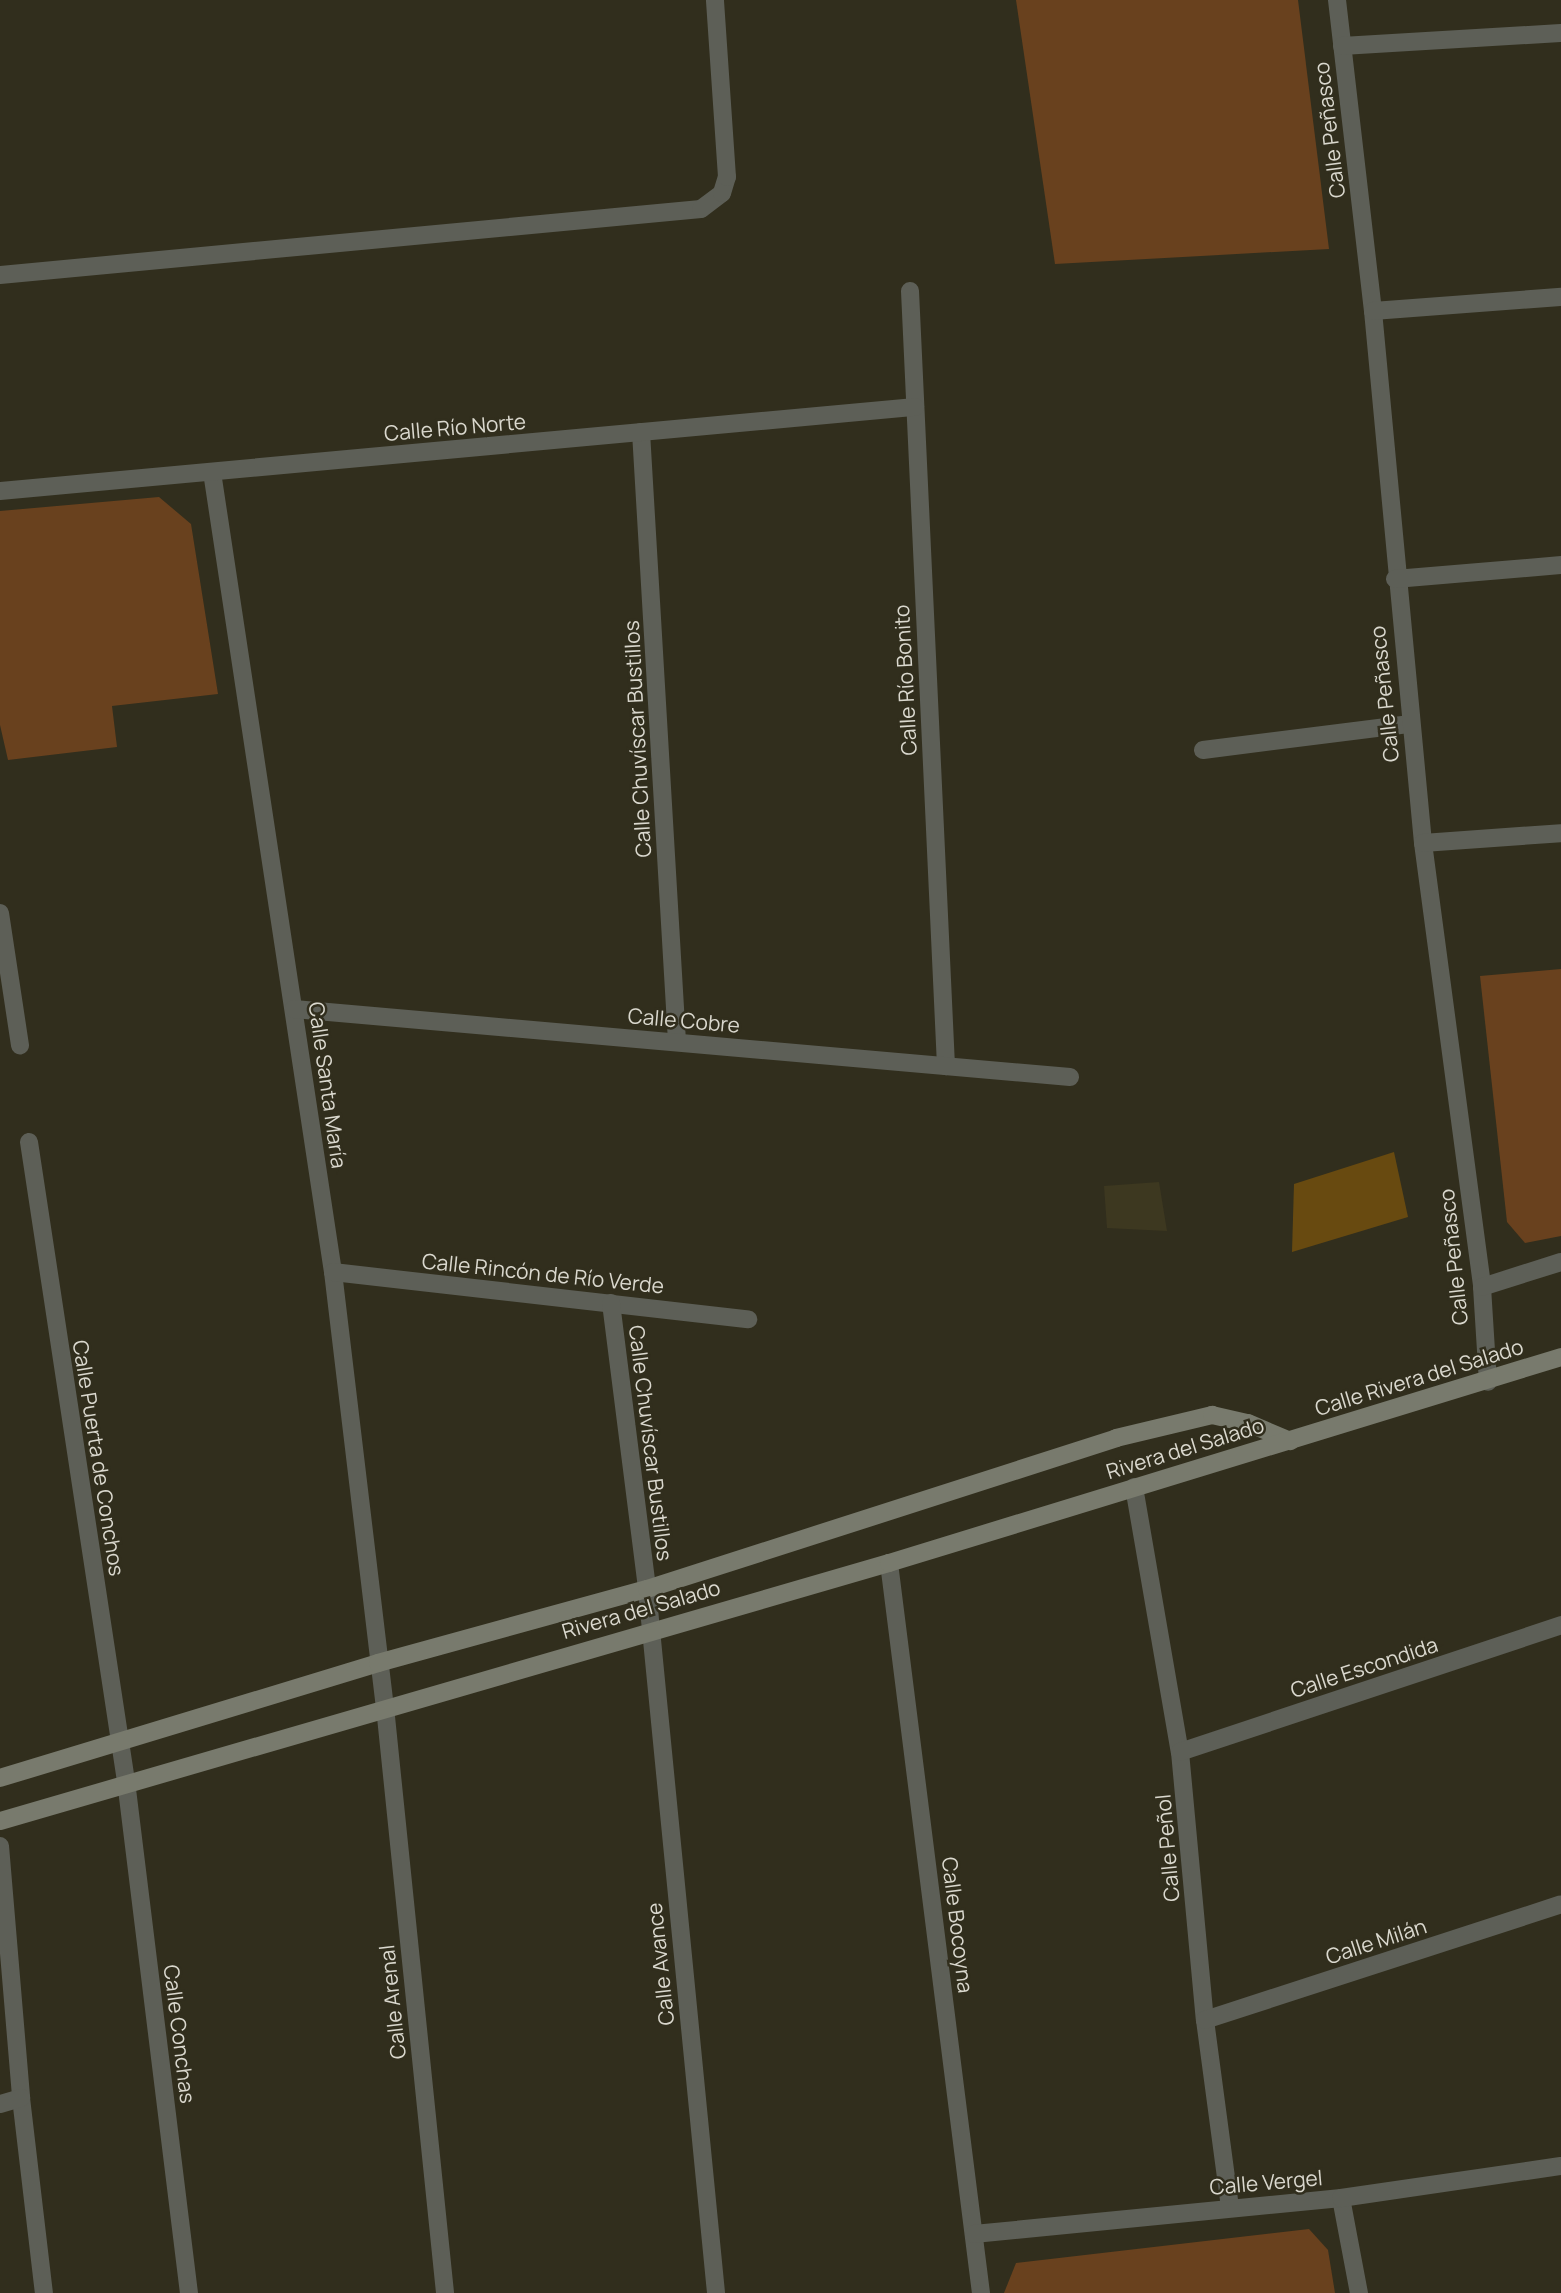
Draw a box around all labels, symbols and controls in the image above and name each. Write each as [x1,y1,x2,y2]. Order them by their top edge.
street label: Calle Peñasco [1308,61,1350,199]
street label: Calle Río Norte [383,408,527,446]
street label: Calle Río Bonito [888,604,922,756]
street label: Calle Chuvíscar Bustillos [618,620,656,858]
street label: Calle Peñasco [1364,625,1404,763]
street label: Calle Santa María [304,1000,352,1170]
street label: Calle Cobre [627,1003,741,1037]
street label: Calle Peñasco [1433,1188,1473,1326]
street label: Calle Rincón de Río Verde [421,1248,665,1298]
street label: Calle Chuvíscar Bustillos [624,1324,678,1562]
street label: Calle Rivera del Salado [1312,1333,1526,1421]
street label: Calle Puerta de Conchos [68,1338,130,1578]
street label: Rivera del Salado [1103,1412,1267,1484]
street label: Rivera del Salado [559,1574,723,1644]
street label: Calle Escondida [1287,1631,1441,1703]
street label: Calle Peñol [1150,1793,1184,1903]
street label: Calle Bocoyna [937,1856,979,1994]
street label: Calle Avance [641,1901,679,2027]
street label: Calle Milán [1322,1913,1430,1969]
street label: Calle Arenal [373,1944,411,2060]
street label: Calle Conchas [159,1963,201,2105]
street label: Calle Vergel [1208,2165,1324,2199]

